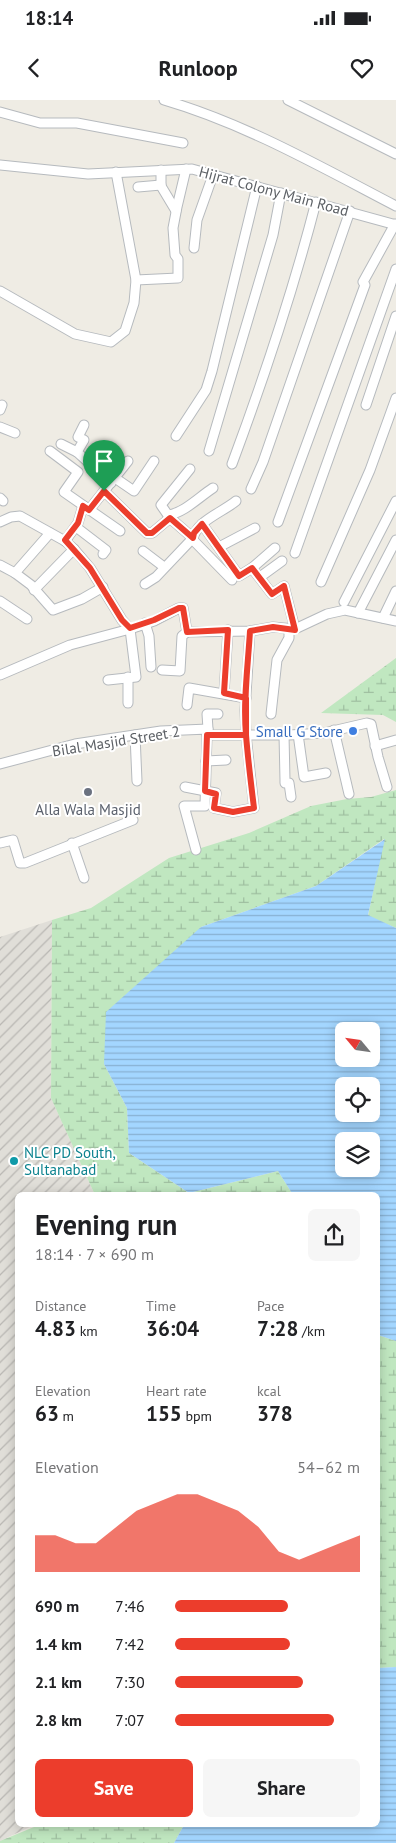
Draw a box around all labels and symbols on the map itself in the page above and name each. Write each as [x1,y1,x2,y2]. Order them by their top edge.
street label: Hijrat Colony Main Road [197,162,351,220]
pin [83,440,125,491]
street label: Bilal Masjid Street 2 [51,722,181,760]
place label: Small G Store [256,722,343,741]
marker: Small G Store [347,725,359,737]
marker: Alla Wala Masjid [82,786,94,798]
place label: Alla Wala Masjid [35,800,141,819]
north arrow [335,1022,380,1068]
place label: NLC PD South, Sultanabad [24,1143,116,1179]
marker: NLC PD South, Sultanabad [8,1155,20,1167]

